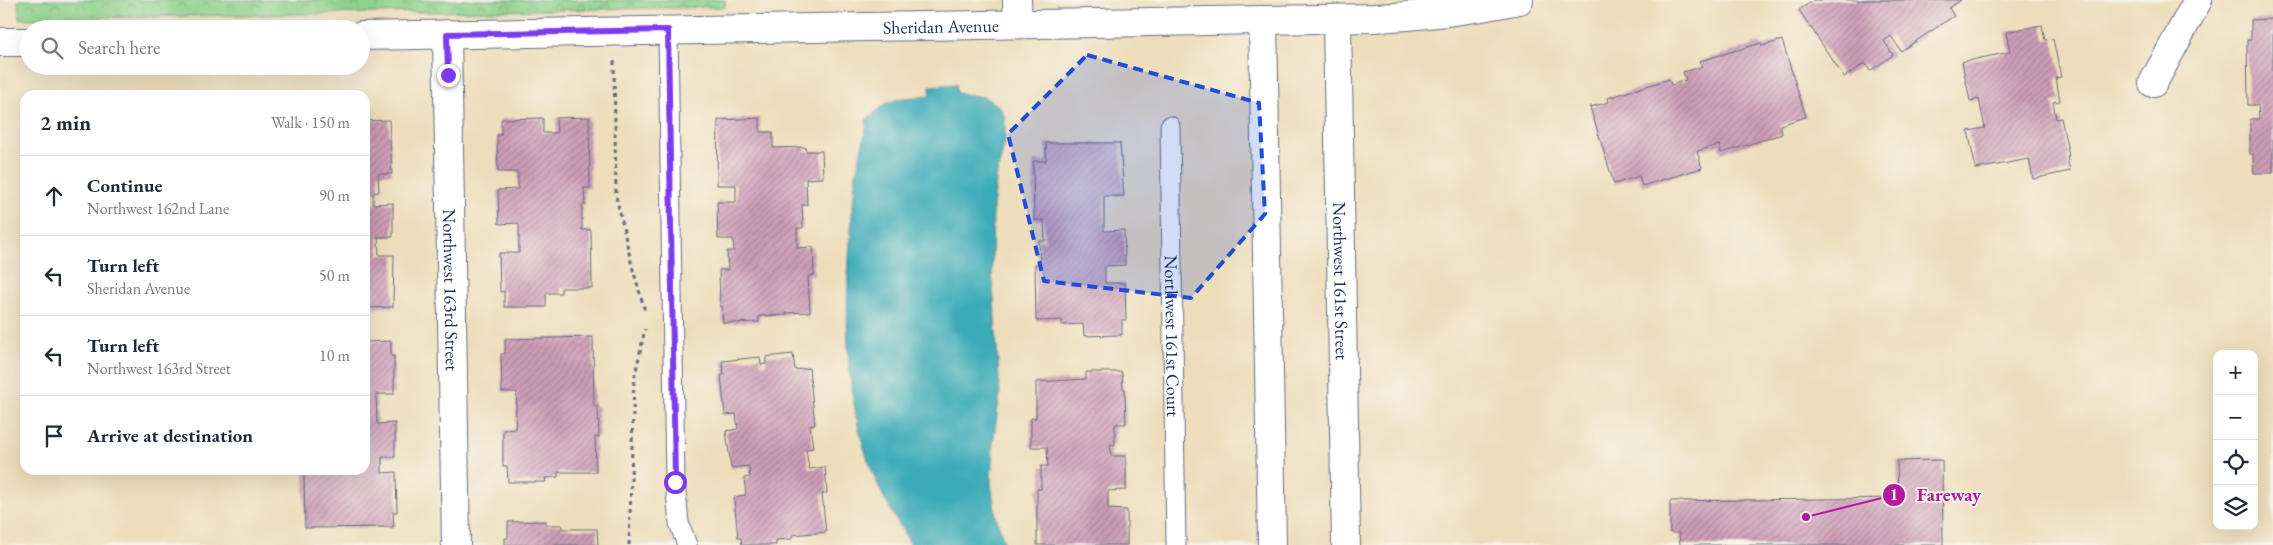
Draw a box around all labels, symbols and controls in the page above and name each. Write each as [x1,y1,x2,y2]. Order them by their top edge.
street label: Sheridan Avenue [883,13,999,38]
search box [20,20,370,75]
icon: search [38,34,66,62]
text: Search here [78,35,160,60]
route end [437,64,460,87]
text: 2 min [40,109,91,136]
text: Walk · 150 m [271,112,350,133]
text: Continue [87,173,162,198]
icon: ahead [40,182,68,210]
text: 90 m [319,185,350,206]
text: Northwest 162nd Lane [87,198,229,219]
street label: Northwest 161st Street [1329,202,1354,361]
street label: Northwest 163rd Street [439,209,464,371]
text: Turn left [87,253,159,278]
street label: Northwest 161st Court [1160,255,1186,417]
icon: left [40,262,68,290]
text: 50 m [319,265,350,286]
text: Sheridan Avenue [87,278,190,299]
text: Turn left [87,333,159,358]
icon: left [40,342,68,370]
text: 10 m [319,345,350,366]
map controls [2213,350,2258,530]
button: + [2213,350,2258,395]
text: Northwest 163rd Street [87,358,231,379]
button: − [2213,395,2258,440]
icon: arrive [40,422,68,450]
text: Arrive at destination [87,423,253,448]
button: locate [2213,440,2258,485]
route start [664,471,687,494]
callout: Fareway [1882,478,1991,512]
text: Fareway [1917,482,1982,507]
text: 1 [1890,485,1898,504]
button: layers [2213,485,2258,530]

